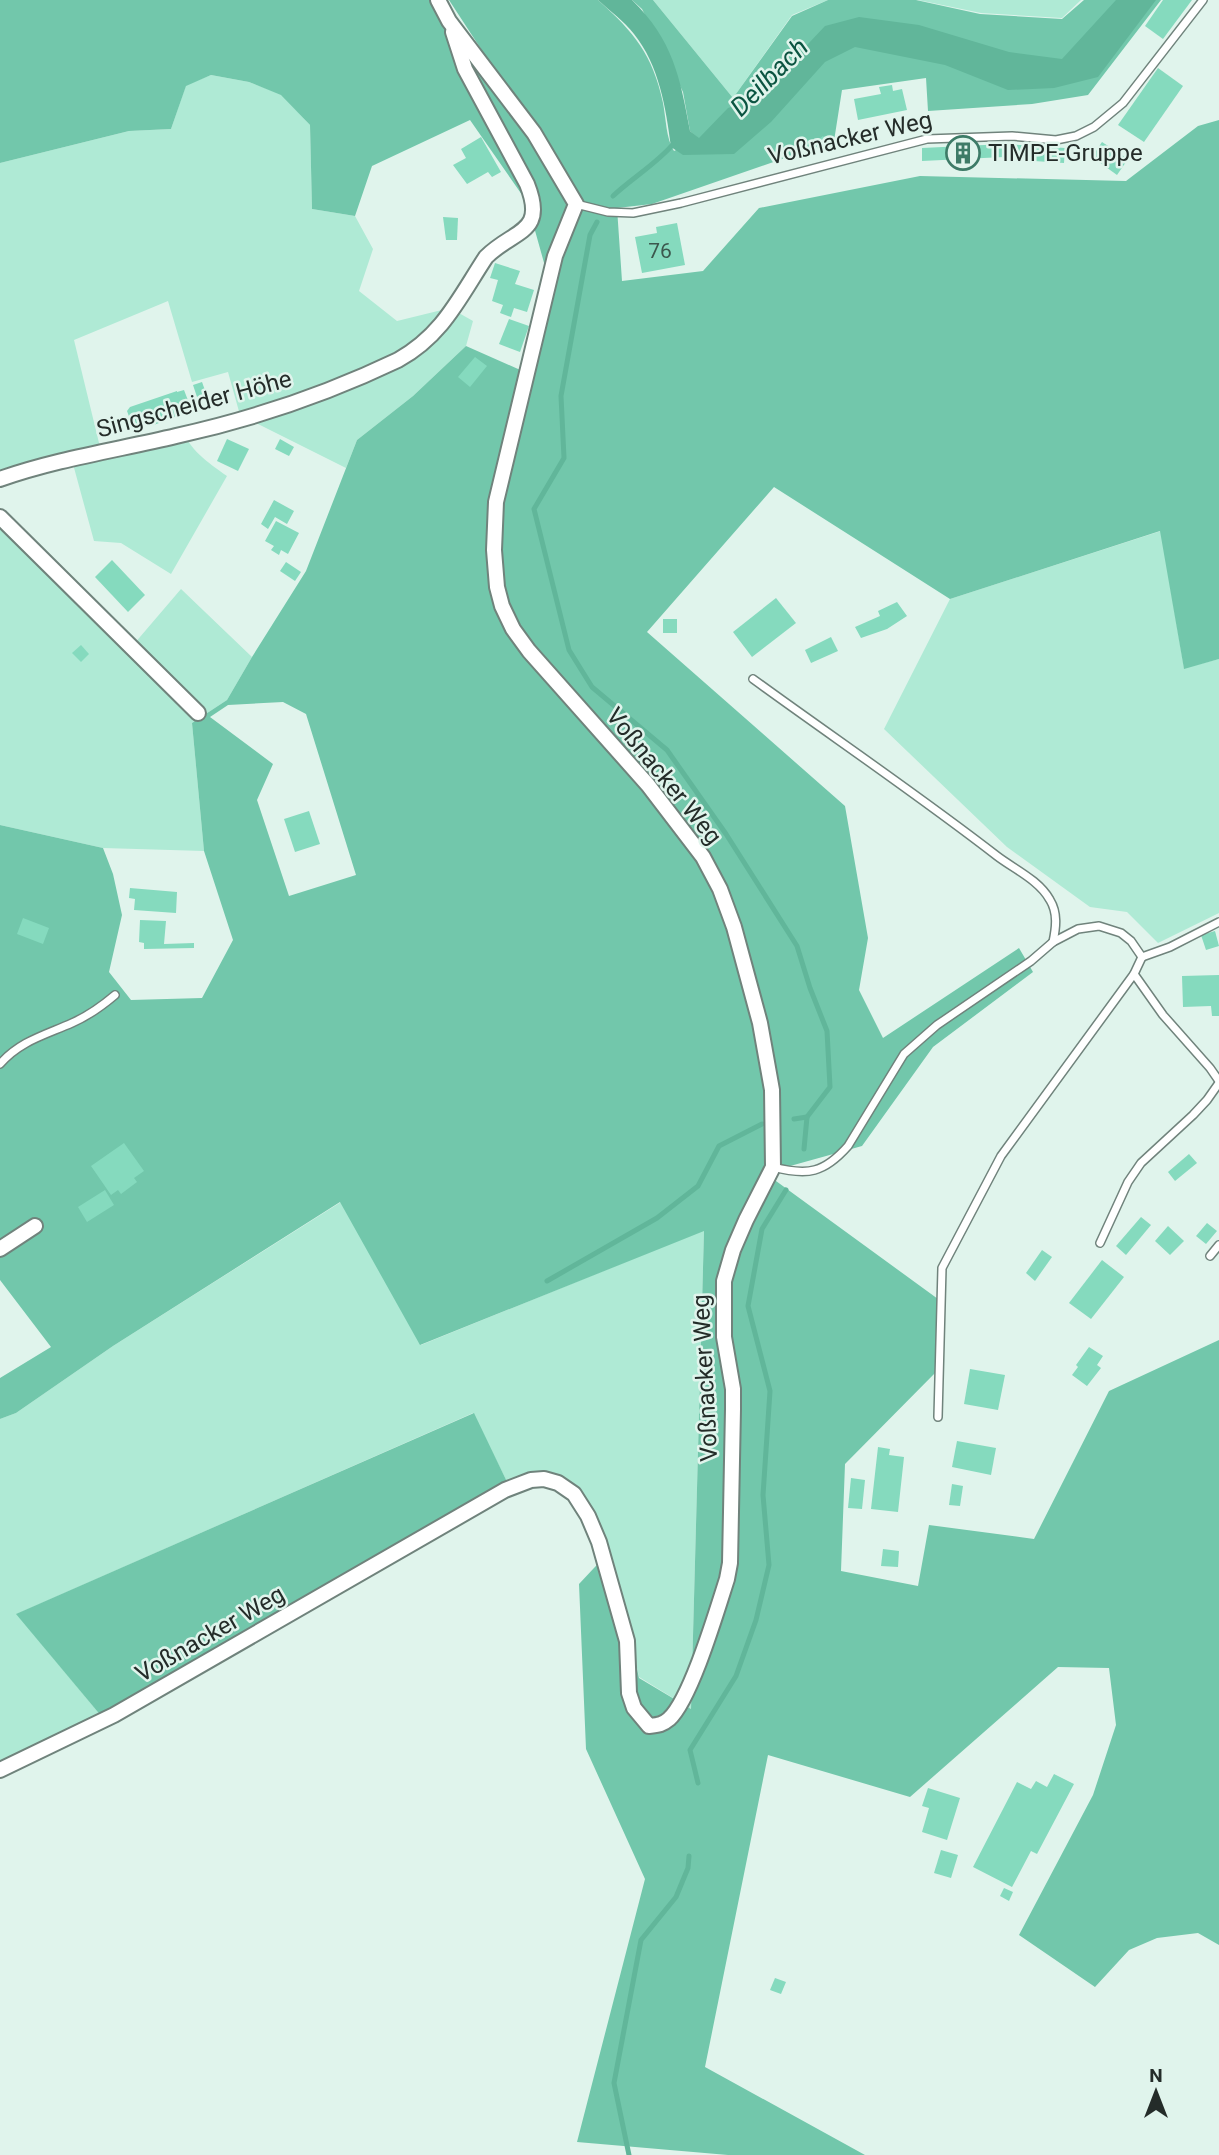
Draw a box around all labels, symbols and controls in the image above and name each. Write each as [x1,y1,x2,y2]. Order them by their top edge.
water label: Deilbach [724,32,814,122]
street label: Voßnacker Weg [765,106,935,170]
building icon: TIMPE-Gruppe [944,134,982,172]
place label: TIMPE-Gruppe [988,139,1143,167]
house number: 76 [648,239,672,263]
street label: Singscheider Höhe [93,365,295,443]
street label: Voßnacker Weg [600,702,728,850]
street label: Voßnacker Weg [687,1294,723,1462]
street label: Voßnacker Weg [130,1580,290,1688]
north arrow [1121,2057,1191,2127]
text: N [1149,2064,1163,2087]

